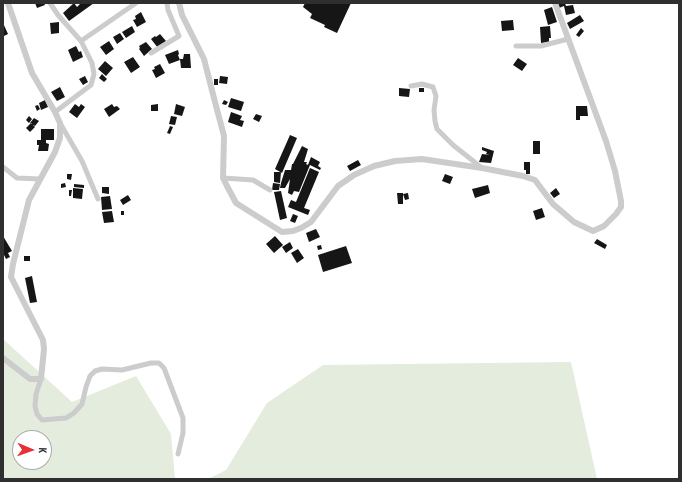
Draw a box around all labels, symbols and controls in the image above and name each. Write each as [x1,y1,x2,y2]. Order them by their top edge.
north arrow [12,430,52,470]
text: K [36,447,50,453]

